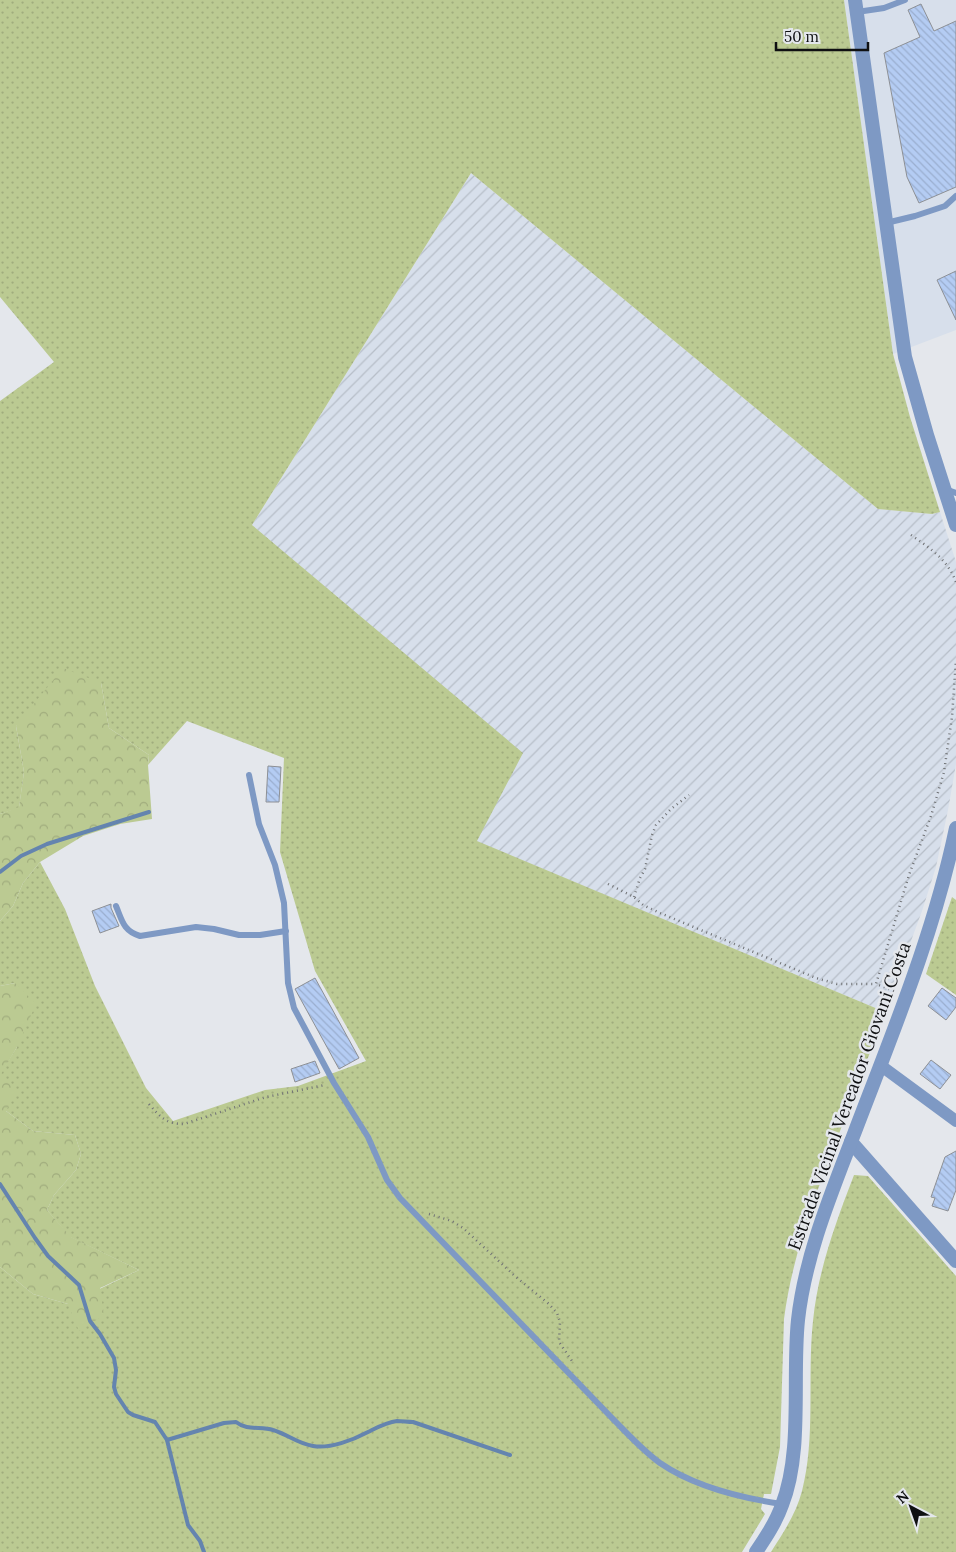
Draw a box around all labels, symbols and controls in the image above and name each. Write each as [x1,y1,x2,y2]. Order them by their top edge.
scale bar [776,20,868,52]
text: 50 m [784,27,819,46]
street label: Estrada Vicinal Vereador Giovani Costa [782,939,916,1253]
north arrow [886,1482,936,1532]
text: N [892,1487,913,1508]

